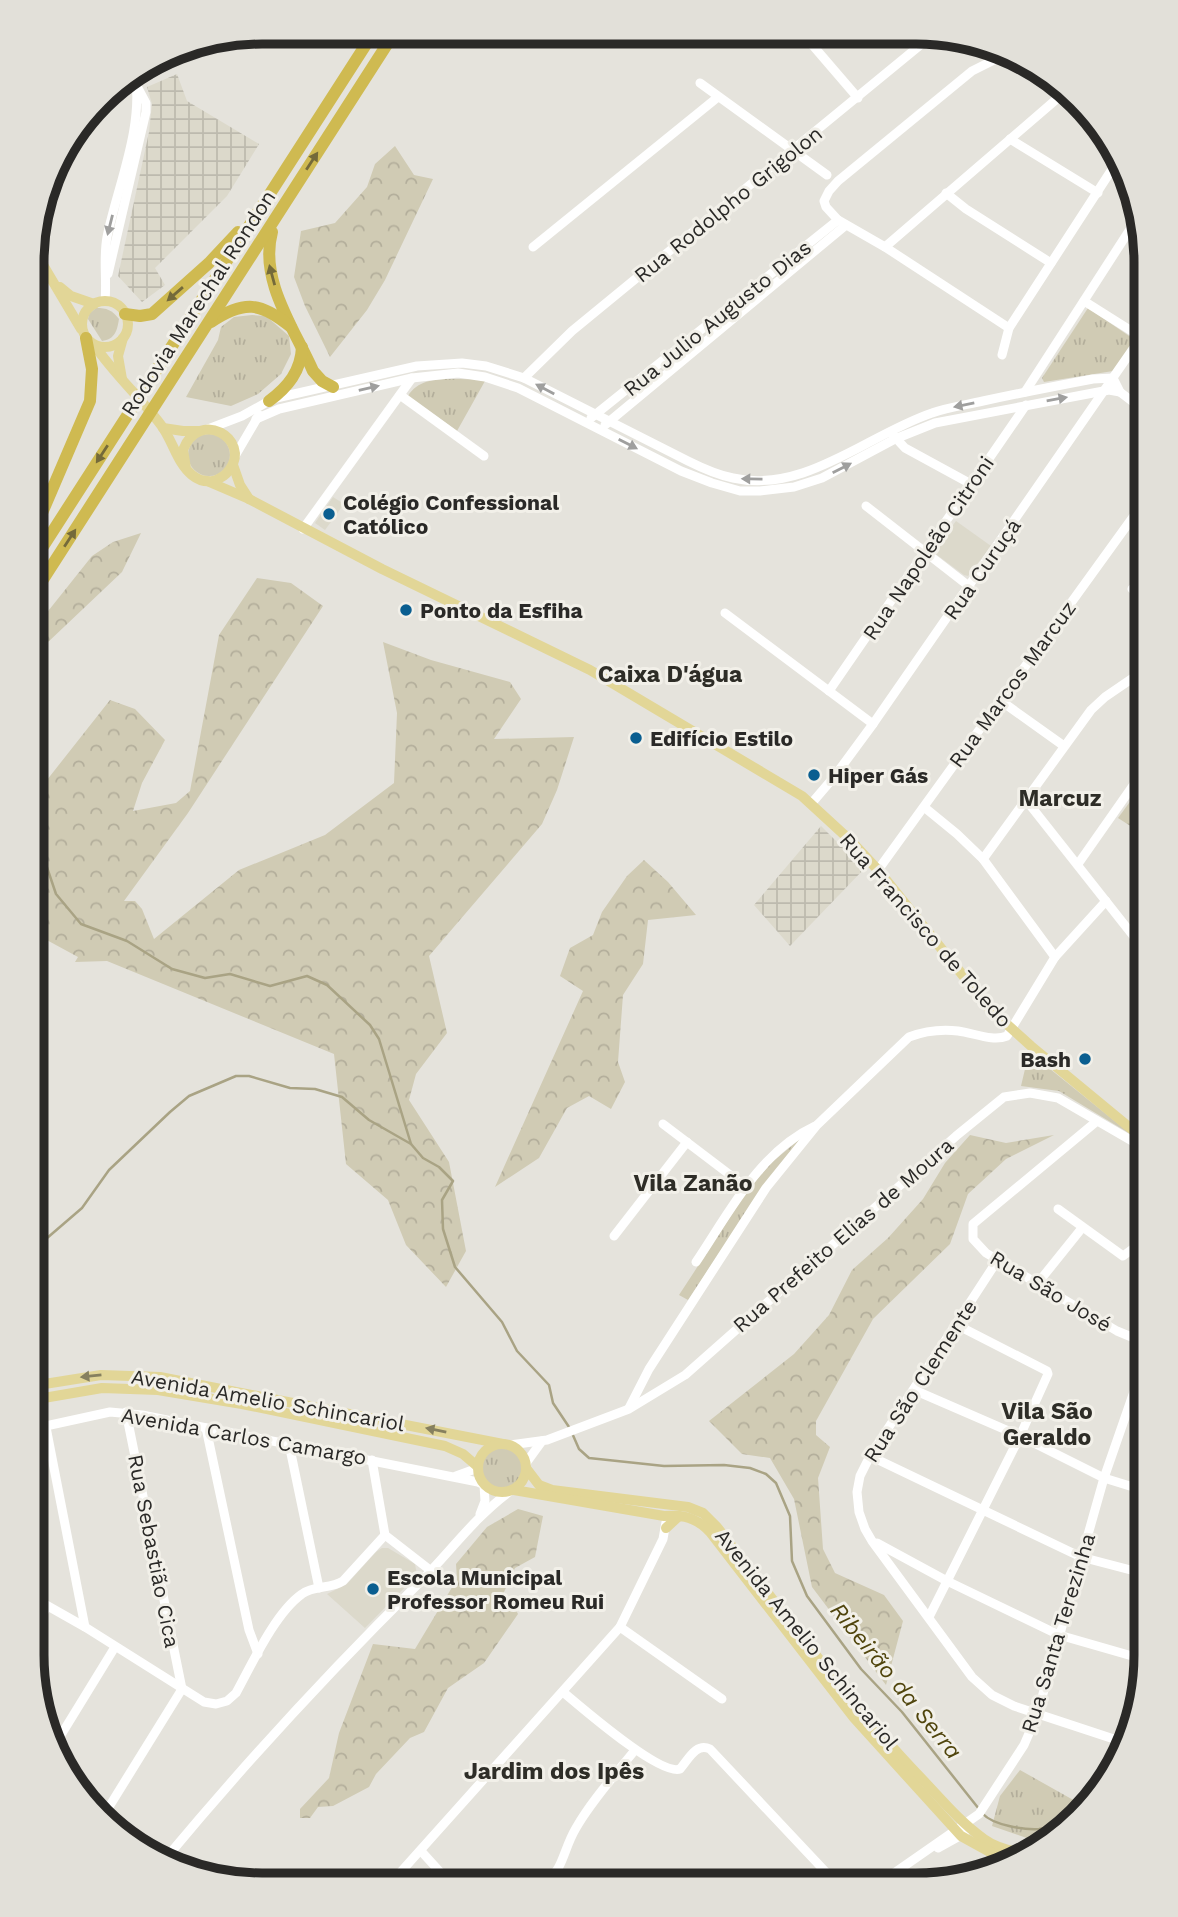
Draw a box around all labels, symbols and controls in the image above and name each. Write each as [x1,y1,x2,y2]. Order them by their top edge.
street label: Rua Rodolpho Grigolon [629,120,827,288]
one-way arrow [305,152,318,171]
street label: Rodovia Marechal Rondon [115,185,281,421]
one-way arrow [104,215,115,237]
street label: Rua Julio Augusto Dias [618,235,816,401]
one-way arrow [266,264,277,286]
one-way arrow [166,286,184,302]
one-way arrow [358,382,380,393]
one-way arrow [535,383,555,395]
one-way arrow [1046,393,1068,404]
one-way arrow [953,400,975,411]
one-way arrow [618,439,638,450]
one-way arrow [95,445,109,463]
street label: Rua Napoleão Citroni [857,451,999,645]
one-way arrow [832,462,852,473]
one-way arrow [741,474,763,485]
place label: Colégio Confessional Católico [343,490,559,539]
marker: Colégio Confessional Católico [321,506,337,522]
street label: Rua Curuçá [938,513,1026,624]
one-way arrow [63,528,76,548]
street label: Rua Marcos Marcuz [943,596,1081,772]
place label: Ponto da Esfiha [420,598,583,623]
marker: Ponto da Esfiha [398,602,414,618]
district label: Caixa D'água [598,661,743,688]
place label: Edifício Estilo [650,726,793,751]
marker: Edifício Estilo [628,730,644,746]
place label: Hiper Gás [828,763,928,788]
marker: Hiper Gás [806,767,822,783]
district label: Marcuz [1018,785,1102,812]
street label: Rua Francisco de Toledo [835,828,1017,1032]
place label: Bash [1020,1047,1071,1072]
marker: Bash [1077,1051,1093,1067]
street label: Rua Prefeito Elias de Moura [728,1132,958,1338]
district label: Vila Zanão [634,1170,752,1197]
street label: Rua São José [986,1245,1116,1337]
street label: Rua São Clemente [858,1295,982,1467]
street label: Avenida Amelio Schincariol [129,1364,407,1436]
one-way arrow [80,1371,102,1382]
district label: Vila São Geraldo [1001,1398,1093,1451]
street label: Avenida Carlos Camargo [119,1402,369,1470]
one-way arrow [425,1424,447,1435]
street label: Rua Sebastião Cica [123,1452,185,1650]
street label: Avenida Amelio Schincariol [710,1523,904,1755]
street label: Rua Santa Terezinha [1016,1530,1100,1736]
place label: Escola Municipal Professor Romeu Rui [387,1565,604,1614]
marker: Escola Municipal Professor Romeu Rui [365,1581,381,1597]
water label: Ribeirão da Serra [825,1597,967,1765]
district label: Jardim dos Ipês [464,1758,644,1785]

